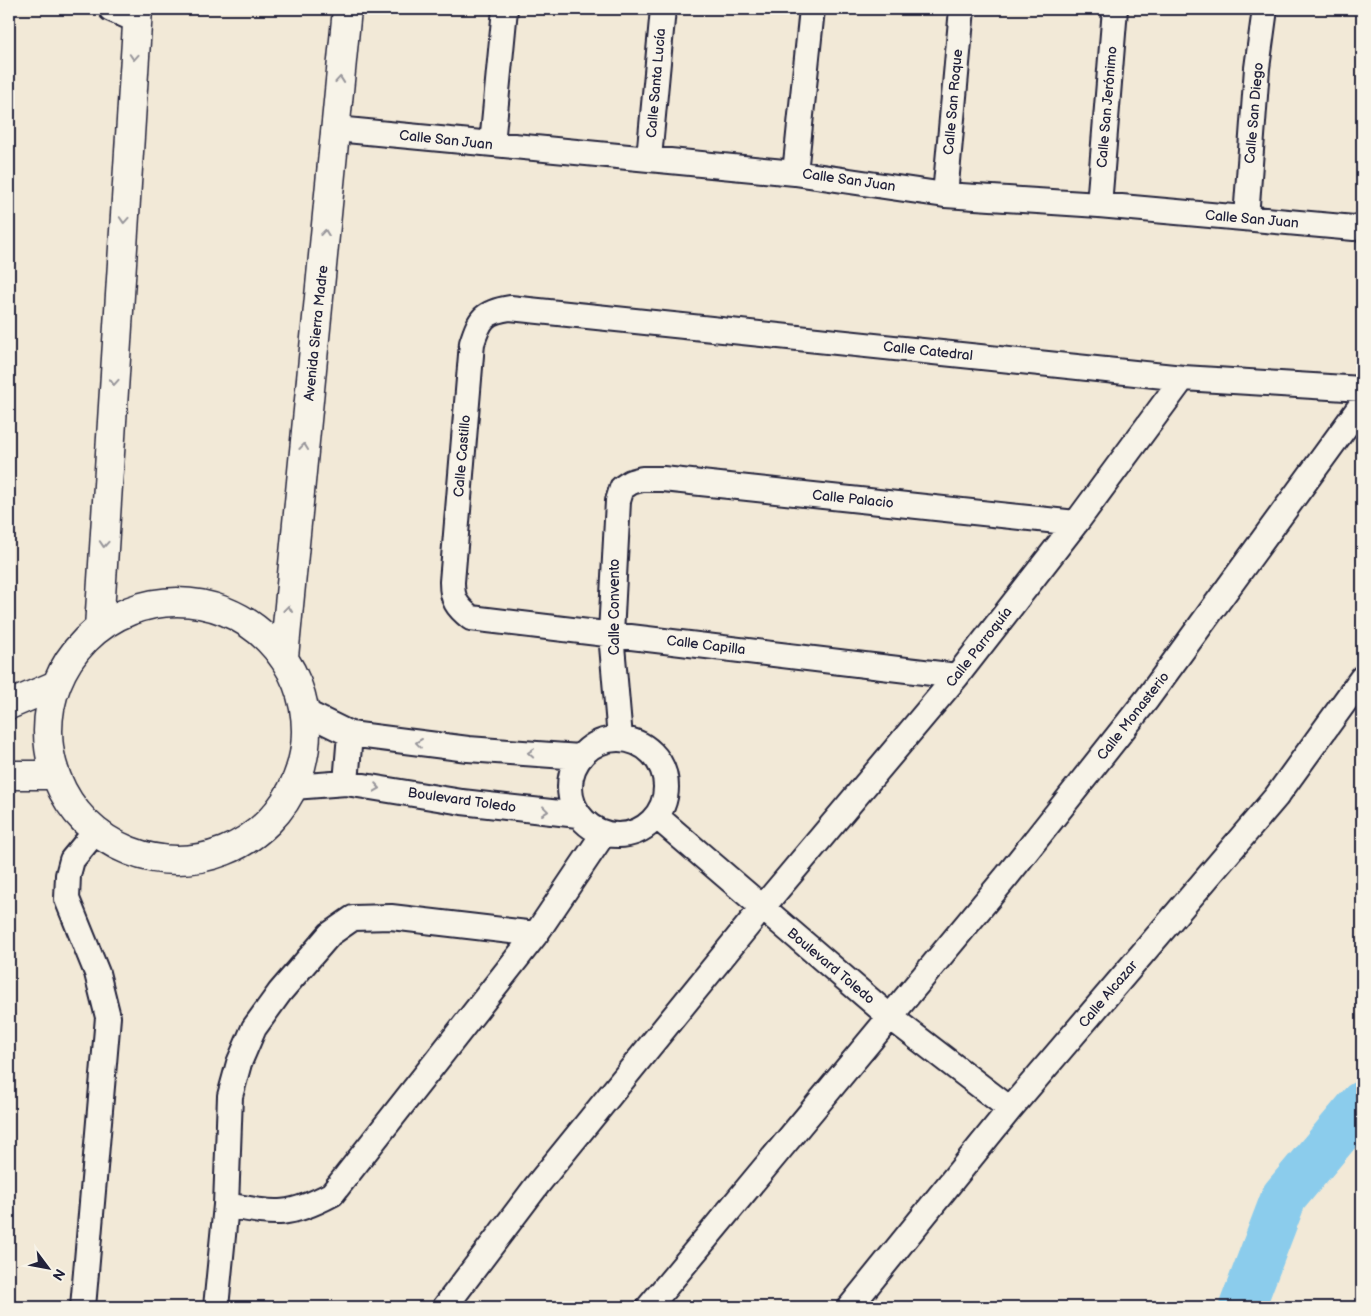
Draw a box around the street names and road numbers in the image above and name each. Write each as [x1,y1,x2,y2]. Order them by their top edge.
street label: Calle Santa Lucía [643,27,669,139]
street label: Calle San Jerónimo [1093,45,1121,168]
street label: Calle San Roque [940,48,966,156]
street label: Calle San Diego [1241,62,1267,164]
street label: Calle San Juan [398,127,494,153]
street label: Calle San Juan [801,165,897,195]
street label: Calle San Juan [1204,206,1300,232]
street label: Avenida Sierra Madre [300,264,332,402]
street label: Calle Catedral [882,338,974,364]
street label: Calle Castillo [450,414,474,498]
street label: Calle Palacio [811,486,895,512]
street label: Calle Convento [606,559,623,655]
street label: Calle Parroquía [942,603,1016,691]
street label: Calle Capilla [666,632,747,658]
street label: Calle Monasterio [1093,668,1173,764]
street label: Boulevard Toledo [407,784,517,816]
street label: Boulevard Toledo [784,924,878,1008]
street label: Calle Alcazar [1075,956,1142,1031]

